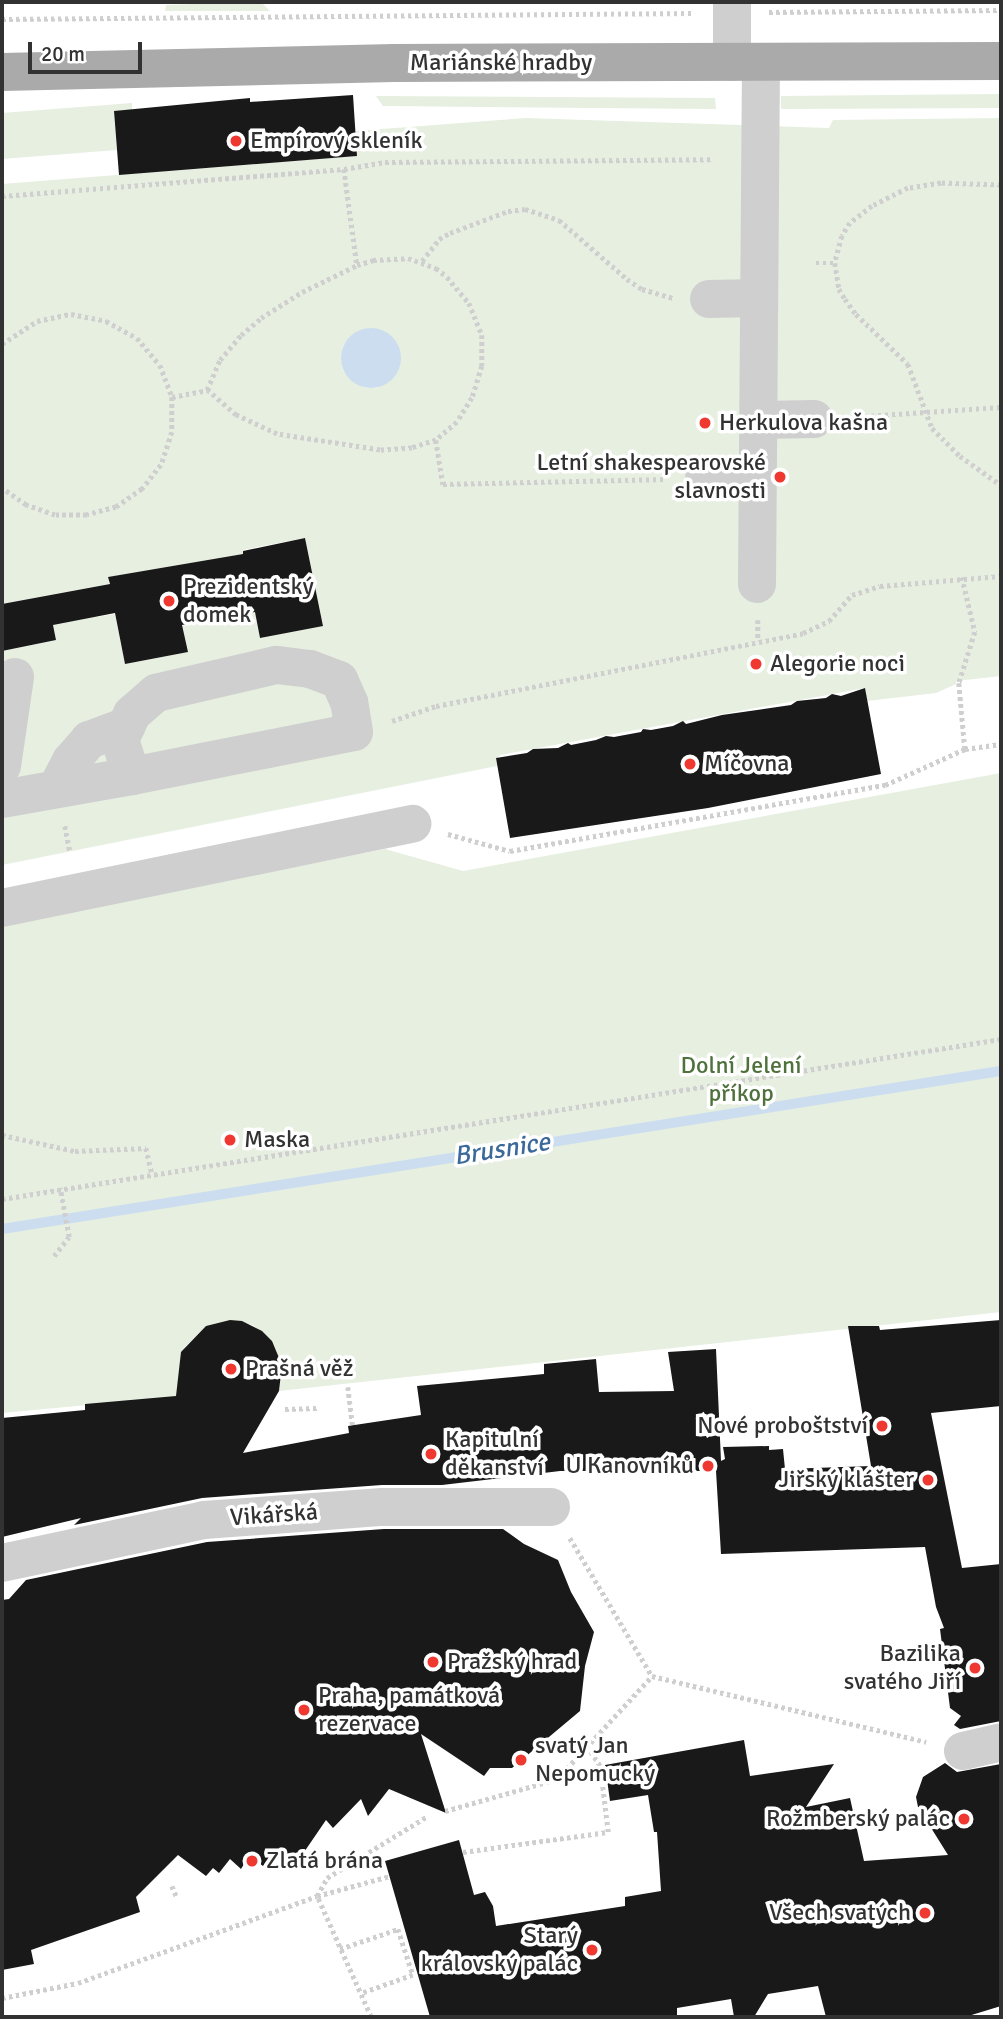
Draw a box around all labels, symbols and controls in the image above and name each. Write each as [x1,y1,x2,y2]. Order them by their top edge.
scale bar [32,28,145,72]
text: 20 m [41,41,85,67]
street label: Mariánské hradby [410,49,592,77]
place label: Empírový skleník [250,127,423,155]
marker: Empírový skleník [228,133,244,149]
place label: Herkulova kašna [719,409,888,437]
marker: Herkulova kašna [697,415,713,431]
place label: Letní shakespearovské slavnosti [536,449,766,505]
marker: Letní shakespearovské slavnosti [772,469,788,485]
place label: Prezidentský domek [183,573,314,629]
marker: Prezidentský domek [161,593,177,609]
place label: Alegorie noci [770,650,905,678]
marker: Alegorie noci [748,656,764,672]
place label: Míčovna [704,750,789,778]
marker: Míčovna [682,756,698,772]
park label: Dolní Jelení příkop [680,1052,802,1108]
place label: Maska [244,1126,310,1154]
water label: Brusnice [452,1127,552,1173]
marker: Maska [222,1132,238,1148]
place label: Prašná věž [245,1355,353,1383]
marker: Prašná věž [223,1361,239,1377]
place label: Nové proboštství [697,1412,868,1440]
marker: Nové proboštství [874,1418,890,1434]
place label: Kapitulní děkanství [445,1426,544,1482]
marker: Kapitulní děkanství [423,1446,439,1462]
place label: U Kanovníků [566,1452,694,1480]
marker: U Kanovníků [700,1458,716,1474]
place label: Jiřský klášter [778,1466,914,1494]
marker: Jiřský klášter [920,1472,936,1488]
street label: Vikářská [229,1498,319,1532]
place label: Bazilika svatého Jiří [844,1640,961,1696]
place label: Pražský hrad [447,1648,577,1676]
marker: Pražský hrad [425,1654,441,1670]
marker: Bazilika svatého Jiří [967,1660,983,1676]
place label: Praha, památková rezervace [318,1682,500,1738]
marker: Praha, památková rezervace [296,1702,312,1718]
place label: svatý Jan Nepomucký [535,1732,655,1788]
marker: svatý Jan Nepomucký [513,1752,529,1768]
place label: Rožmberský palác [766,1805,950,1833]
marker: Rožmberský palác [956,1811,972,1827]
place label: Zlatá brána [266,1847,383,1875]
marker: Zlatá brána [244,1853,260,1869]
place label: Všech svatých [769,1899,911,1927]
marker: Všech svatých [917,1905,933,1921]
place label: Starý královský palác [421,1922,578,1978]
marker: Starý královský palác [584,1942,600,1958]

